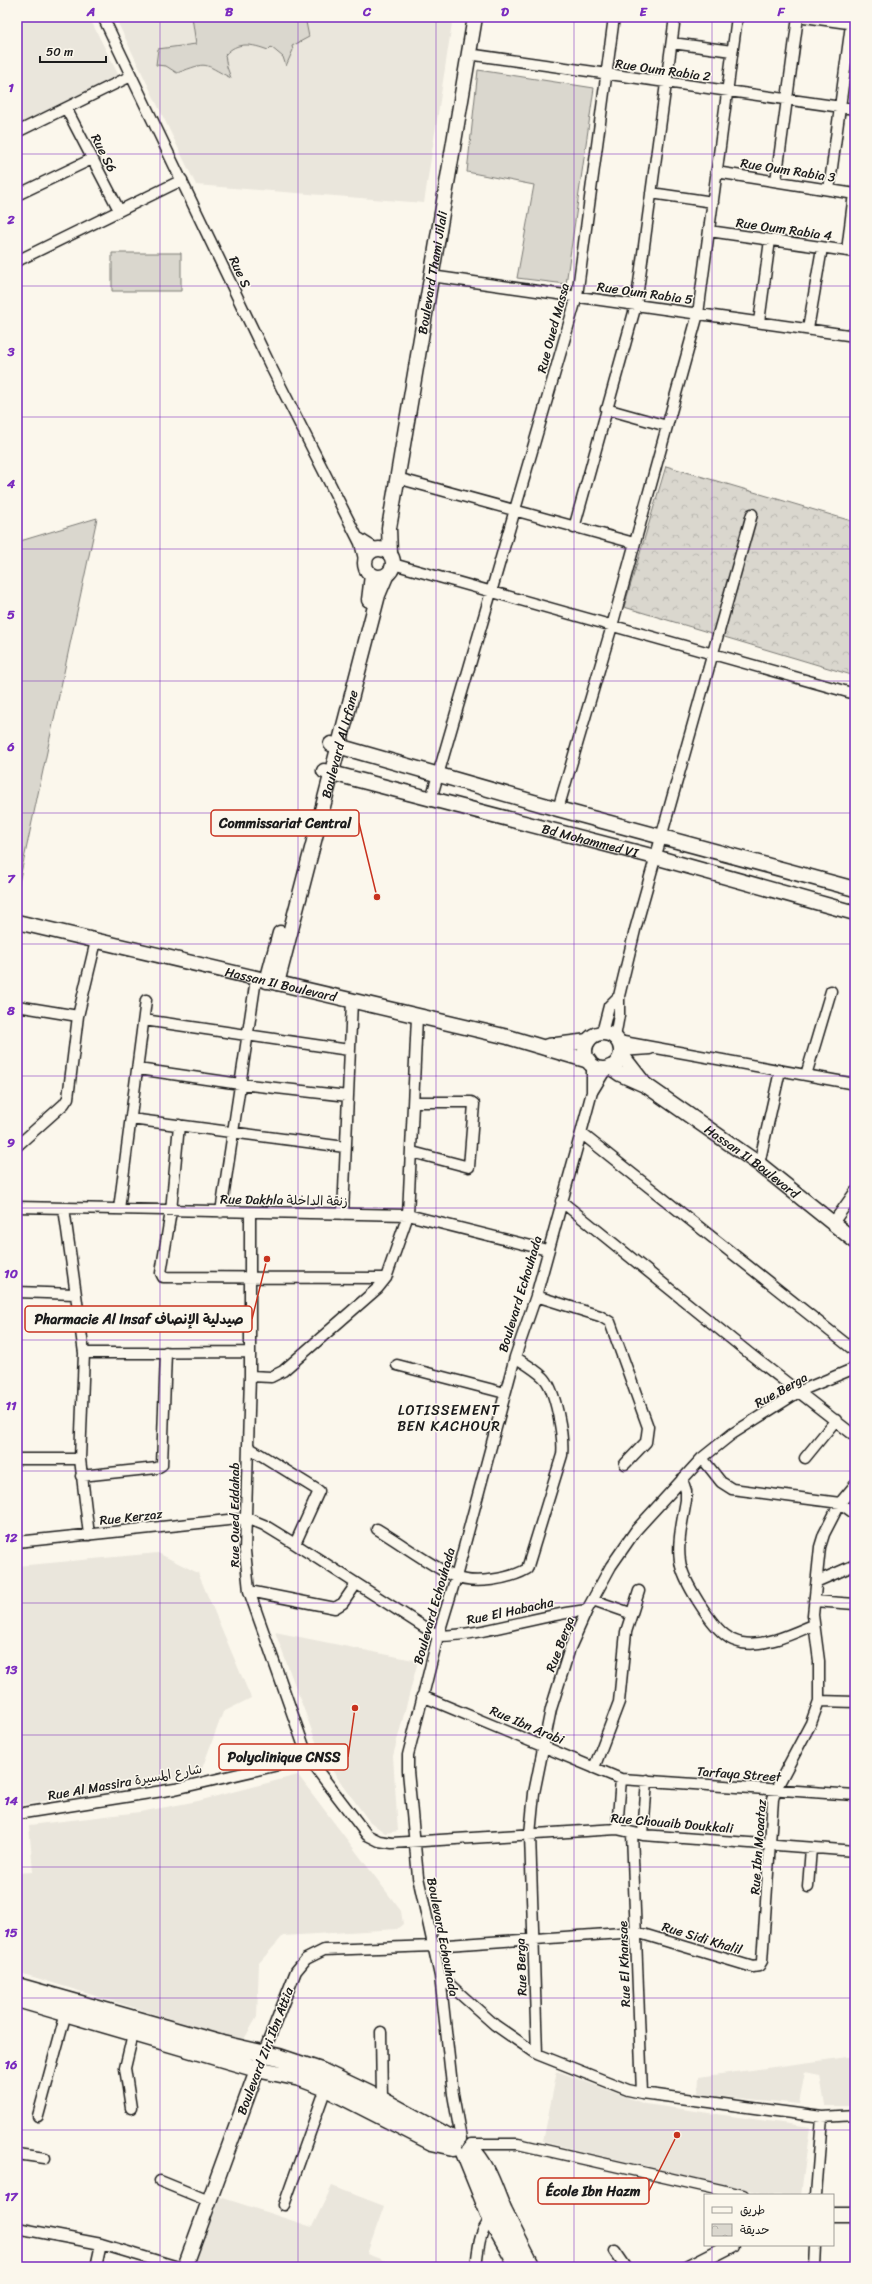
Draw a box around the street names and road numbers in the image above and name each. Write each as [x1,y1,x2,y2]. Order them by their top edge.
street label: Rue Oum Rabia 2 [614,52,713,88]
street label: Rue S6 [85,130,123,176]
street label: Rue Oum Rabia 3 [739,151,837,189]
street label: Boulevard Thami Jilali [410,209,454,336]
street label: Rue Oum Rabia 4 [735,211,833,247]
street label: Rue S [223,252,257,292]
street label: Rue Oum Rabia 5 [596,275,694,311]
street label: Rue Oued Massa [530,280,576,376]
street label: Boulevard Al Irfane [314,687,364,801]
street label: Bd Mohammed VI [539,817,642,864]
street label: Hassan II Boulevard [223,960,340,1008]
street label: Hassan II Boulevard [700,1118,806,1205]
street label: Rue Dakhla زنقة الداخلة [220,1187,348,1213]
street label: Boulevard Echouhada [491,1232,549,1355]
street label: Rue Berga [750,1366,812,1414]
street label: Rue Oued Eddahab [223,1462,246,1567]
street label: Rue Kerzaz [98,1502,164,1532]
street label: Boulevard Echouhada [406,1544,462,1667]
street label: Rue El Habacha [464,1590,556,1631]
street label: Rue Berga [539,1612,581,1675]
street label: Rue Ibn Arabi [486,1699,568,1751]
street label: Rue Al Massira شارع المسيرة [46,1757,204,1807]
street label: Tarfaya Street [696,1760,783,1788]
street label: Rue Ibn Moaataz [743,1798,773,1896]
street label: Rue Chouaib Doukkali [610,1806,735,1840]
street label: Boulevard Echouhada [420,1876,466,1999]
street label: Rue Sidi Khalil [659,1915,745,1961]
street label: Rue El Khansae [611,1920,637,2008]
street label: Rue Berga [508,1937,534,1996]
street label: Boulevard Ziri Ibn Attia [230,1983,300,2118]

